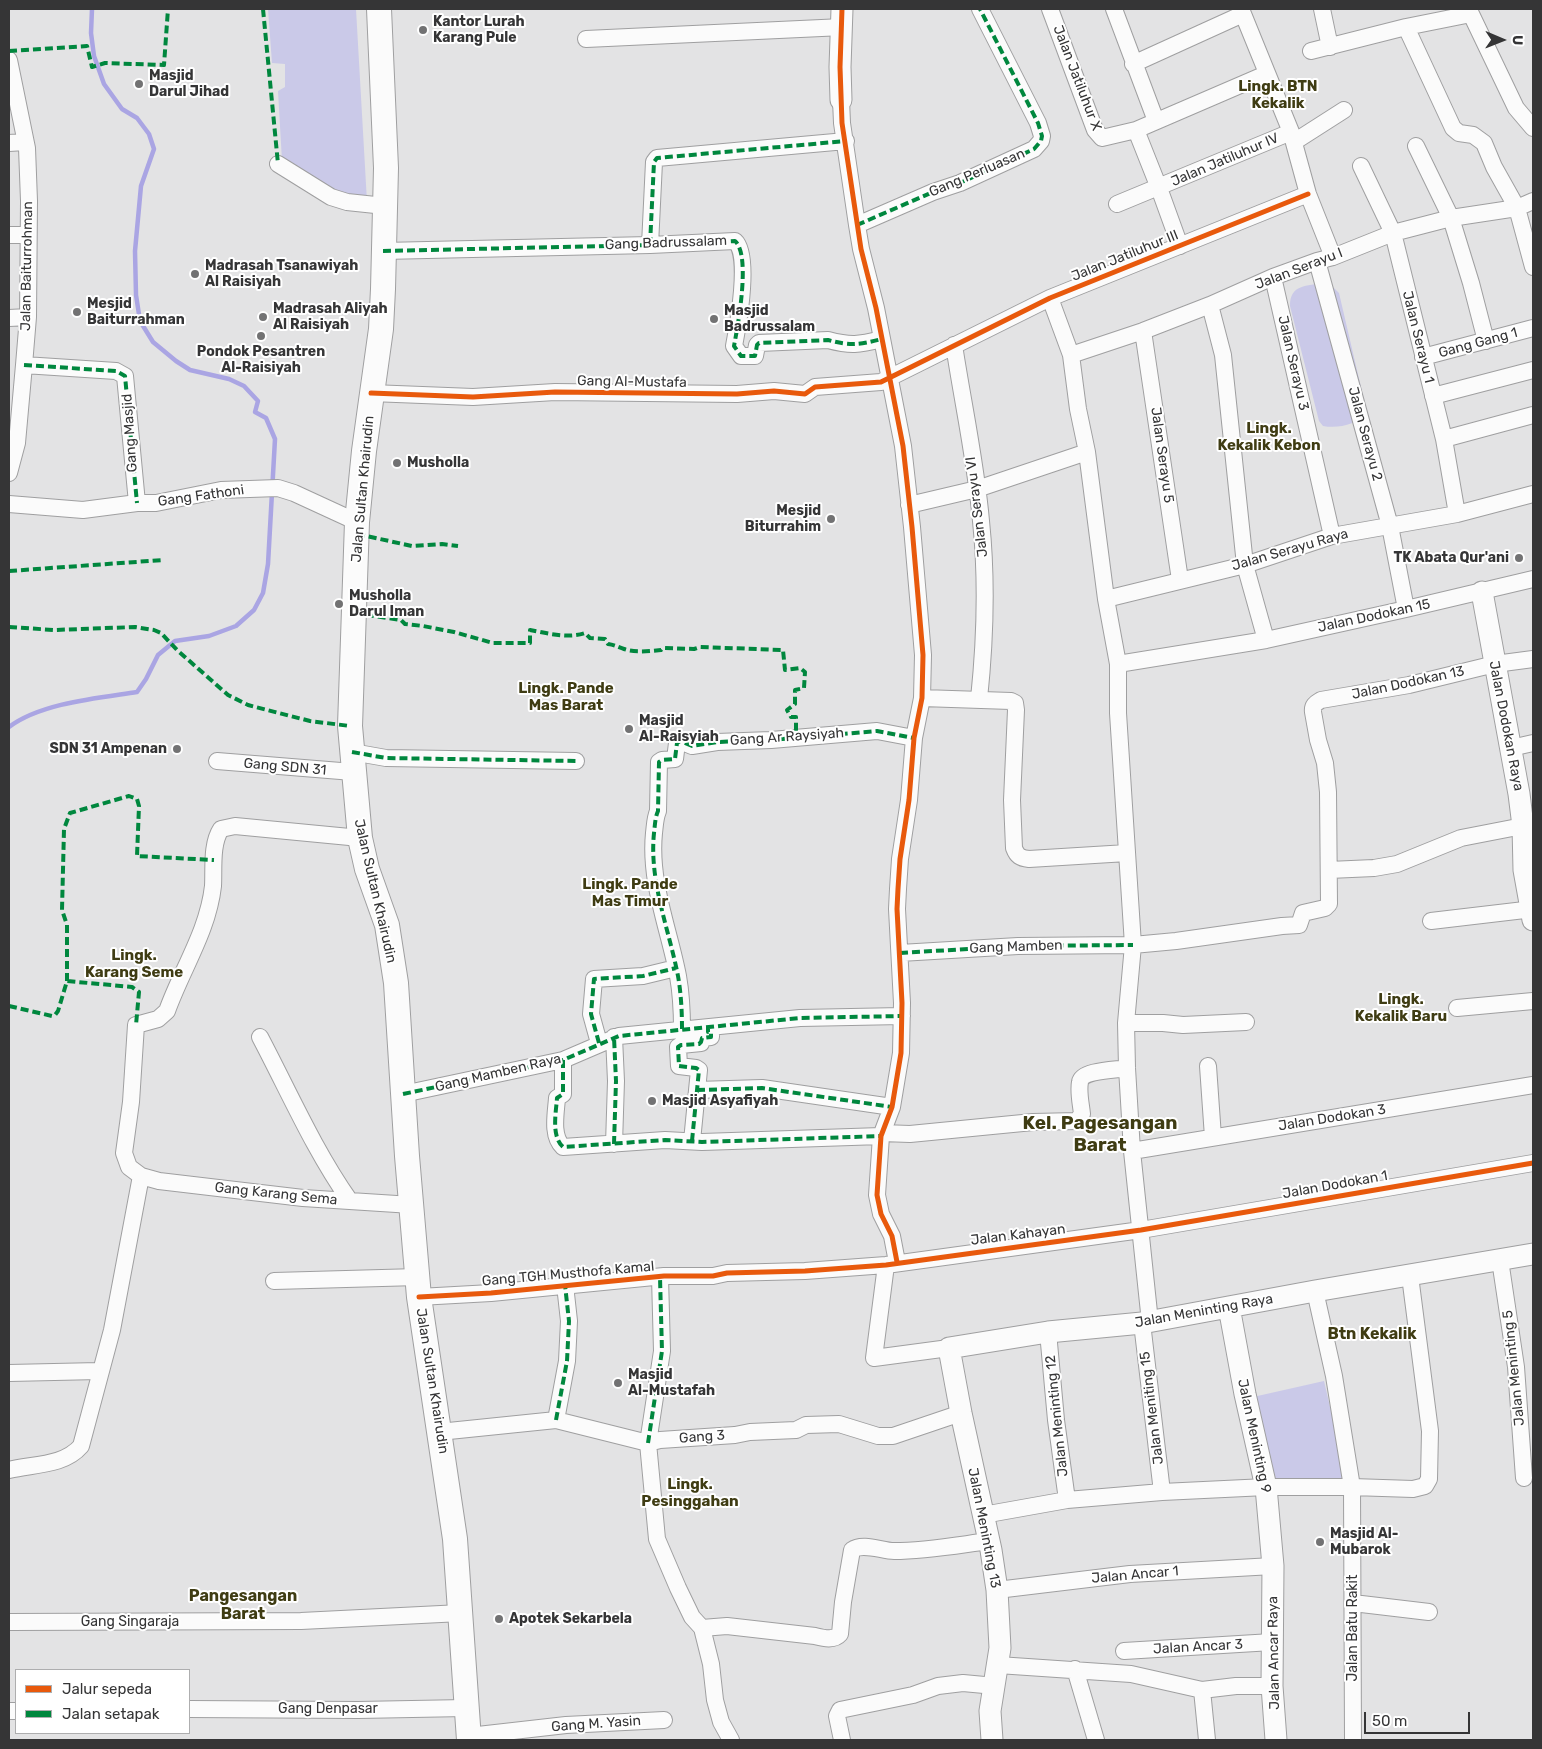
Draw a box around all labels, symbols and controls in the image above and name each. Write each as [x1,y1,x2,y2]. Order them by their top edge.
place label: Kantor Lurah Karang Pule [433,14,525,46]
north arrow [1477,15,1527,65]
street label: Jalan Jatiluhur X [1049,23,1105,133]
marker: Kantor Lurah Karang Pule [417,24,429,36]
text: U [1509,35,1526,45]
place label: Masjid Darul Jihad [149,68,229,100]
marker: Masjid Darul Jihad [133,78,145,90]
district label: Lingk. BTN Kekalik [1238,78,1318,113]
street label: Jalan Jatiluhur IV [1169,130,1281,190]
street label: Gang Perluasan [927,145,1027,201]
street label: Jalan Baiturrohman [17,201,37,331]
street label: Jalan Jatiluhur III [1069,227,1181,285]
street label: Gang Badrussalam [605,232,727,254]
street label: Jalan Serayu I [1253,245,1345,293]
place label: Madrasah Tsanawiyah Al Raisiyah [205,258,358,290]
marker: Madrasah Tsanawiyah Al Raisiyah [189,268,201,280]
street label: Jalan Serayu 1 [1398,289,1438,385]
place label: Mesjid Baiturrahman [87,296,185,328]
place label: Madrasah Aliyah Al Raisiyah [273,301,388,334]
place label: Masjid Badrussalam [724,303,815,336]
marker: Mesjid Baiturrahman [71,306,83,318]
marker: Madrasah Aliyah Al Raisiyah [257,311,269,323]
marker: Masjid Badrussalam [708,313,720,325]
street label: Jalan Serayu 3 [1274,314,1312,412]
street label: Gang Gang 1 [1437,324,1519,362]
marker: Pondok Pesantren Al-Raisiyah [255,330,267,342]
place label: Pondok Pesantren Al-Raisiyah [197,344,325,377]
street label: Gang Al-Mustafa [577,373,687,391]
street label: Jalan Serayu 2 [1344,385,1386,483]
street label: Gang Masjid [119,393,141,473]
street label: Jalan Serayu 5 [1147,406,1177,504]
street label: Jalan Sultan Khairudin [348,415,378,563]
district label: Lingk. Kekalik Kebon [1217,420,1321,455]
place label: Musholla [407,455,469,471]
street label: Jalan Serayu VI [962,456,992,558]
marker: Musholla [391,457,403,469]
street label: Gang Fathoni [157,482,245,510]
place label: Mesjid Biturrahim [745,503,821,536]
marker: Mesjid Biturrahim [825,513,837,525]
street label: Jalan Serayu Raya [1230,525,1350,575]
place label: TK Abata Qur'ani [1393,550,1509,566]
marker: TK Abata Qur'ani [1513,552,1525,564]
place label: Musholla Darul Iman [349,588,424,620]
street label: Jalan Dodokan 15 [1316,596,1432,636]
marker: Musholla Darul Iman [333,598,345,610]
street label: Jalan Dodokan Raya [1485,659,1527,793]
street label: Jalan Dodokan 13 [1350,663,1466,703]
district label: Lingk. Pande Mas Barat [518,680,614,715]
place label: Masjid Al-Raisyiah [639,713,719,746]
marker: Masjid Al-Raisyiah [623,723,635,735]
street label: Gang Ar Raysiyah [729,725,845,749]
place label: SDN 31 Ampenan [49,741,167,757]
marker: SDN 31 Ampenan [171,743,183,755]
street label: Gang SDN 31 [243,755,327,779]
street label: Jalan Sultan Khairudin [350,817,400,965]
district label: Lingk. Pande Mas Timur [582,876,678,911]
street label: Gang Mamben [969,937,1063,957]
district label: Lingk. Karang Seme [85,947,183,982]
district label: Lingk. Kekalik Baru [1355,991,1447,1026]
street label: Gang Mamben Raya [433,1050,563,1096]
place label: Masjid Asyafiyah [662,1093,778,1109]
marker: Masjid Asyafiyah [646,1095,658,1107]
street label: Jalan Dodokan 3 [1277,1101,1387,1135]
district label: Kel. Pagesangan Barat [1023,1113,1177,1157]
street label: Jalan Dodokan 1 [1281,1167,1389,1203]
street label: Gang Karang Sema [214,1179,338,1209]
street label: Jalan Kahayan [970,1221,1066,1249]
street label: Gang TGH Musthofa Kamal [481,1258,655,1290]
street label: Jalan Meninting Raya [1134,1291,1274,1331]
street label: Jalan Sultan Khairudin [412,1307,452,1455]
street label: Jalan Meninting 5 [1500,1309,1528,1427]
district label: Btn Kekalik [1327,1324,1417,1344]
street label: Jalan Meniting 15 [1137,1350,1167,1466]
street label: Jalan Meninting 12 [1042,1354,1072,1478]
place label: Masjid Al-Mustafah [628,1367,715,1400]
marker: Masjid Al-Mustafah [612,1377,624,1389]
street label: Jalan Meninting 9 [1234,1377,1274,1495]
street label: Gang 3 [678,1427,726,1447]
street label: Jalan Meninting 13 [964,1466,1004,1590]
district label: Lingk. Pesinggahan [641,1476,739,1511]
place label: Masjid Al- Mubarok [1330,1526,1398,1558]
marker: Masjid Al- Mubarok [1314,1536,1326,1548]
street label: Jalan Ancar 1 [1091,1563,1179,1587]
street label: Jalan Batu Rakit [1345,1575,1361,1681]
district label: Pangesangan Barat [189,1586,297,1624]
street label: Jalan Ancar Raya [1265,1596,1283,1710]
place label: Apotek Sekarbela [509,1611,632,1627]
marker: Apotek Sekarbela [493,1613,505,1625]
street label: Gang Singaraja [81,1614,179,1630]
street label: Jalan Ancar 3 [1153,1636,1243,1658]
legend [15,1669,190,1734]
text: Jalur sepeda [62,1680,152,1698]
street label: Gang Denpasar [278,1701,378,1717]
scale bar [1367,1702,1473,1734]
text: Jalan setapak [62,1705,160,1723]
street label: Gang M. Yasin [551,1712,641,1736]
text: 50 m [1372,1712,1407,1730]

